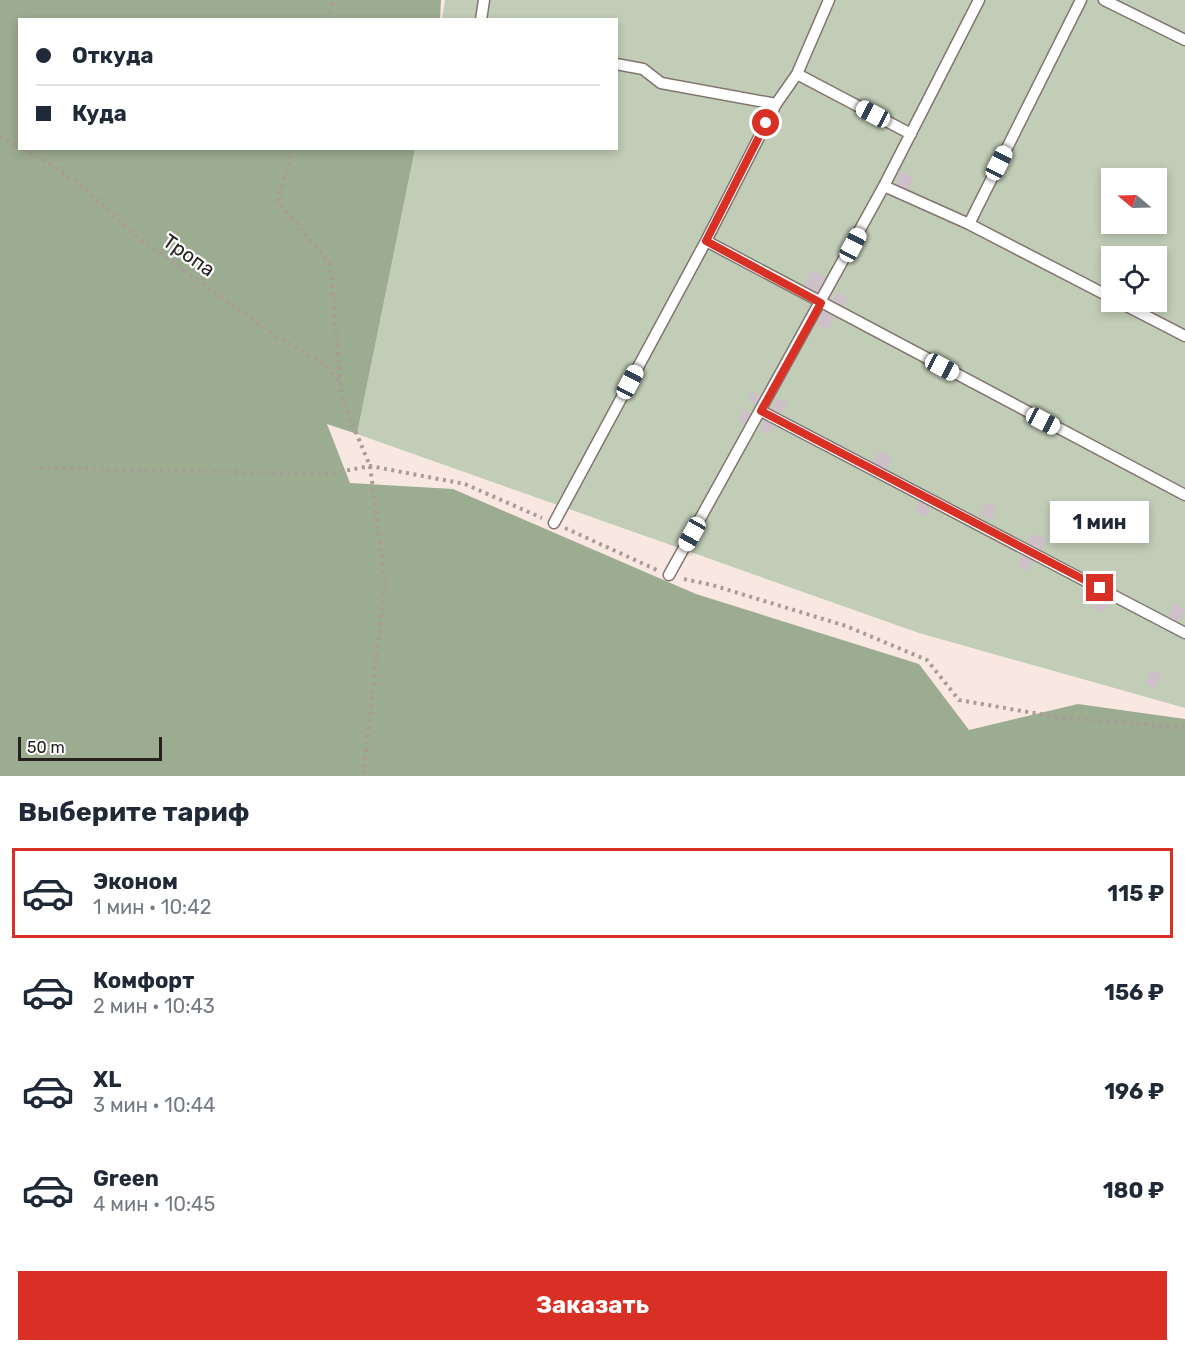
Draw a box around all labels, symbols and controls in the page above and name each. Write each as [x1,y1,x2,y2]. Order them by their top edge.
text: Откуда [72,42,154,69]
car [853,98,893,130]
text: Куда [72,100,127,127]
route start [752,109,779,136]
car [983,143,1015,183]
north arrow [1101,168,1167,234]
map controls [1101,168,1167,312]
car [837,225,869,265]
street label: Тропа [158,229,220,281]
button: locate [1101,246,1167,312]
car [922,351,962,383]
car [614,362,646,402]
car [1023,405,1063,437]
callout: 1 мин [1050,501,1150,543]
text: 1 мин [1072,510,1127,534]
car [675,514,709,554]
route end [1086,574,1113,601]
scale bar [18,734,162,762]
text: 50 m [27,738,65,757]
text: Выберите тариф [18,796,249,828]
icon: car [21,866,75,920]
text: Эконом [93,868,178,895]
text: 115 ₽ [1107,880,1164,907]
text: 1 мин · 10:42 [93,895,211,919]
icon: car [21,965,75,1019]
text: Комфорт [93,967,194,994]
text: 156 ₽ [1104,979,1164,1006]
text: 2 мин · 10:43 [93,994,215,1018]
icon: car [21,1064,75,1118]
text: XL [93,1066,121,1093]
text: 196 ₽ [1104,1078,1164,1105]
text: 3 мин · 10:44 [93,1093,216,1117]
icon: car [21,1163,75,1217]
text: Green [93,1165,159,1192]
text: 180 ₽ [1103,1177,1164,1204]
text: 4 мин · 10:45 [93,1192,215,1216]
button: Заказать [18,1271,1167,1340]

